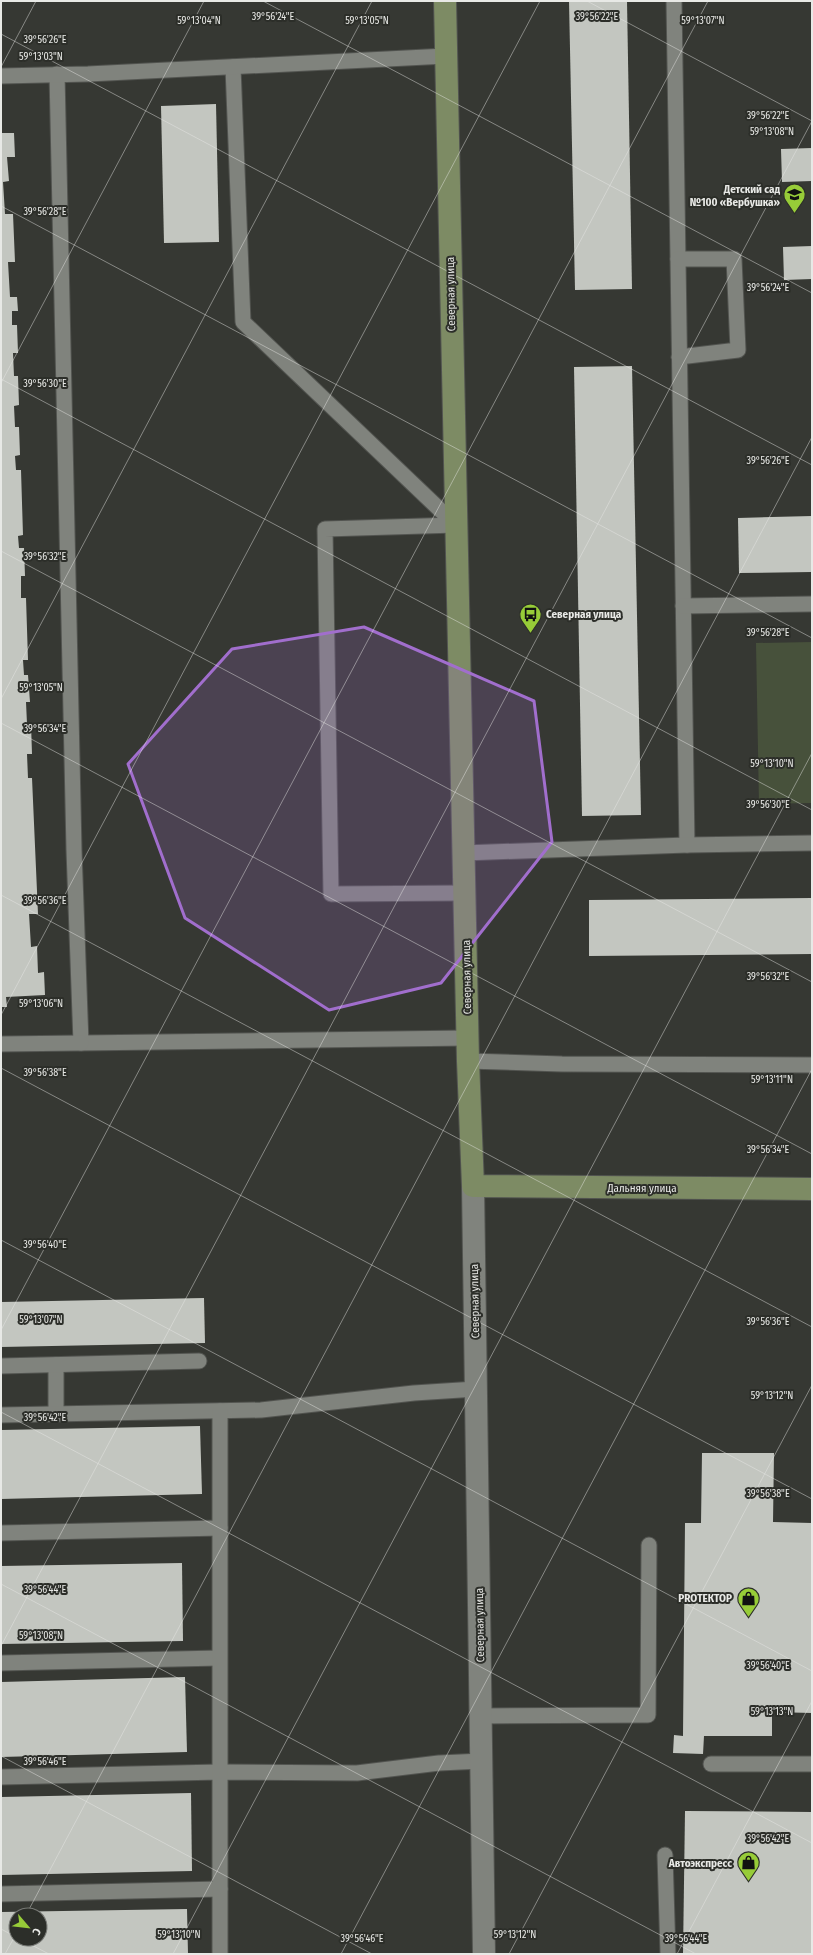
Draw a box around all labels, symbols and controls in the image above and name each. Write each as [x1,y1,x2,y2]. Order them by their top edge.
text: 39°56'24"E [252,11,294,23]
text: 39°56'22"E [576,11,619,23]
text: 59°13'04"N [177,15,221,27]
text: 59°13'05"N [345,15,389,27]
text: 59°13'07"N [681,15,725,27]
text: 39°56'26"E [24,34,67,46]
text: 59°13'03"N [19,51,63,63]
text: 39°56'22"E [747,110,790,122]
text: 59°13'08"N [750,126,794,138]
school or university icon: Детский сад №100 «Вербушка» [782,182,808,215]
place label: Детский сад №100 «Вербушка» [690,183,781,209]
text: 39°56'28"E [23,206,67,218]
street label: Северная улица [444,257,458,331]
text: 39°56'24"E [747,282,789,294]
text: 39°56'30"E [23,378,67,390]
text: 39°56'26"E [747,455,790,467]
text: 39°56'32"E [24,551,67,563]
bus stop icon: Северная улица [518,601,544,634]
place label: Северная улица [546,608,622,621]
text: 39°56'28"E [746,627,790,639]
text: 59°13'05"N [19,682,63,694]
text: 39°56'34"E [24,723,67,735]
text: 59°13'10"N [750,758,794,770]
text: 39°56'30"E [746,799,790,811]
text: 39°56'36"E [23,895,67,907]
street label: Северная улица [460,940,474,1014]
text: 39°56'32"E [747,971,790,983]
text: 59°13'06"N [19,998,63,1010]
text: 39°56'38"E [23,1067,67,1079]
text: 59°13'11"N [751,1074,793,1086]
text: 39°56'34"E [747,1144,790,1156]
street label: Дальняя улица [606,1182,677,1195]
text: 39°56'40"E [23,1239,67,1251]
street label: Северная улица [468,1264,482,1338]
text: 59°13'07"N [19,1314,63,1326]
text: 39°56'36"E [746,1316,790,1328]
text: 59°13'12"N [751,1390,793,1402]
text: 39°56'42"E [24,1412,67,1424]
text: 39°56'38"E [746,1488,790,1500]
text: 39°56'44"E [24,1584,67,1596]
shop icon: PROТЕКТОР [735,1585,761,1618]
street label: Северная улица [473,1588,487,1662]
place label: PROТЕКТОР [678,1592,732,1605]
text: 59°13'08"N [19,1630,63,1642]
text: 39°56'40"E [746,1660,790,1672]
text: 59°13'13"N [751,1706,793,1718]
text: 39°56'46"E [24,1756,67,1768]
text: 39°56'42"E [747,1833,790,1845]
shop icon: Автоэкспресс [735,1850,761,1883]
place label: Автоэкспресс [668,1857,732,1870]
north arrow [8,1907,48,1947]
text: С [29,1926,43,1937]
text: 59°13'10"N [157,1929,201,1941]
text: 59°13'12"N [494,1929,536,1941]
text: 39°56'46"E [341,1933,384,1945]
text: 39°56'44"E [665,1933,708,1945]

